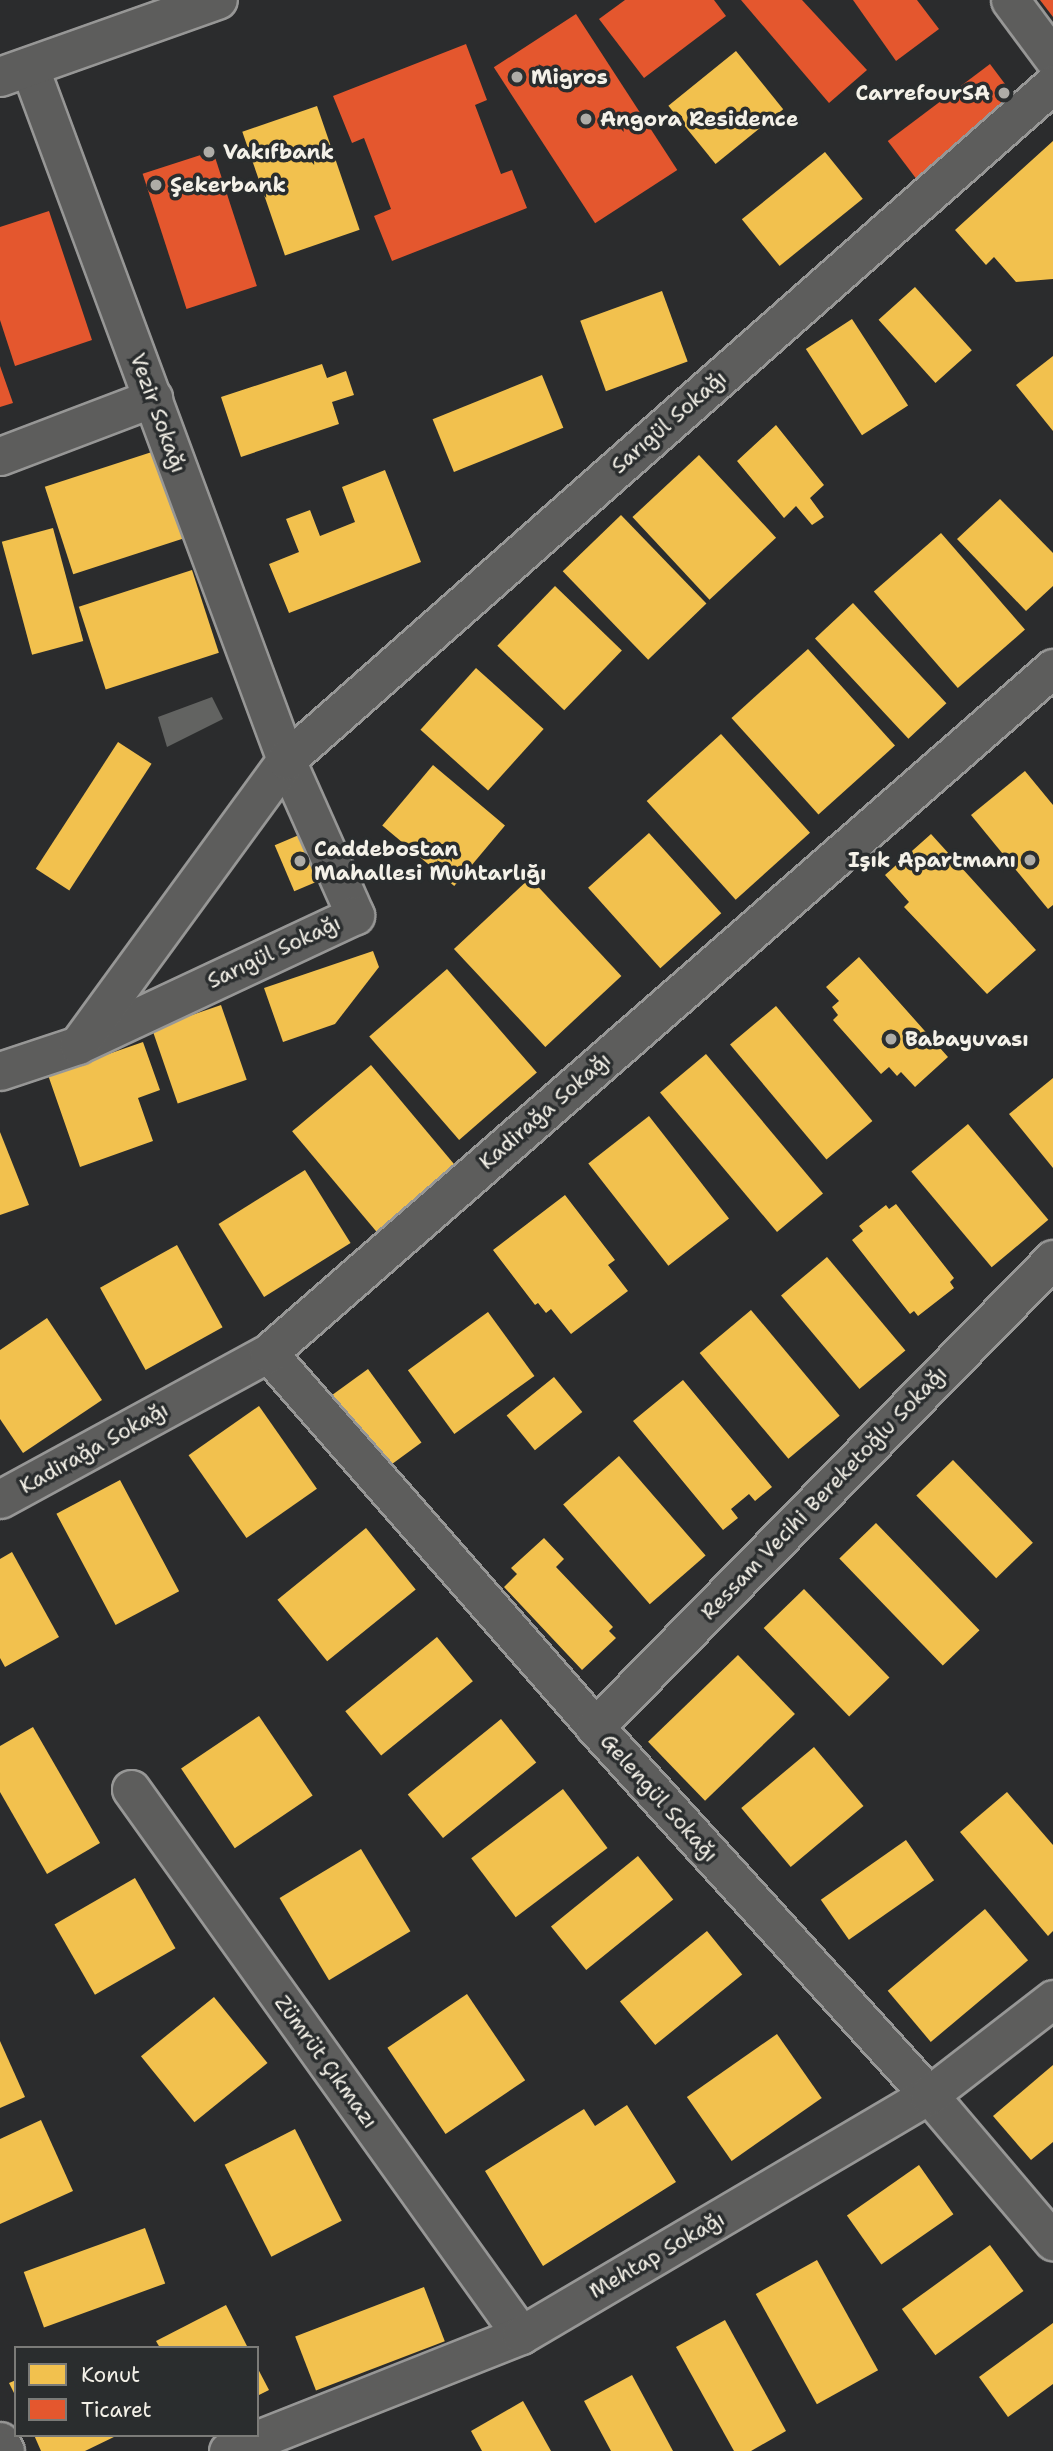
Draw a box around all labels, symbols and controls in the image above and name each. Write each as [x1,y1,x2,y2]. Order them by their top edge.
place label: Migros [531,64,608,90]
marker: Migros [509,69,525,85]
place label: CarrefourSA [855,80,990,106]
marker: CarrefourSA [996,85,1012,101]
place label: Angora Residence [600,106,798,132]
marker: Angora Residence [578,111,594,127]
place label: Vakıfbank [223,139,334,165]
marker: Vakıfbank [201,144,217,160]
place label: Şekerbank [170,172,286,198]
marker: Şekerbank [148,177,164,193]
street label: Vezir Sokağı [125,350,191,476]
street label: Sarıgül Sokağı [606,365,732,479]
place label: Caddebostan Mahallesi Muhtarlığı [314,836,546,886]
place label: Işık Apartmanı [848,847,1016,873]
marker: Işık Apartmanı [1022,852,1038,868]
marker: Caddebostan Mahallesi Muhtarlığı [292,853,308,869]
street label: Sarıgül Sokağı [203,910,345,994]
place label: Babayuvası [905,1026,1029,1052]
marker: Babayuvası [883,1031,899,1047]
street label: Kadirağa Sokağı [474,1047,616,1175]
street label: Ressam Vecihi Bereketoğlu Sokağı [696,1361,952,1625]
street label: Kadirağa Sokağı [15,1397,173,1499]
street label: Gelengül Sokağı [595,1729,723,1867]
street label: Zümrüt Çıkmazı [269,1991,383,2133]
street label: Mehtap Sokağı [585,2206,729,2304]
legend [14,2346,259,2437]
text: Konut [81,2361,140,2389]
text: Ticaret [81,2396,152,2424]

